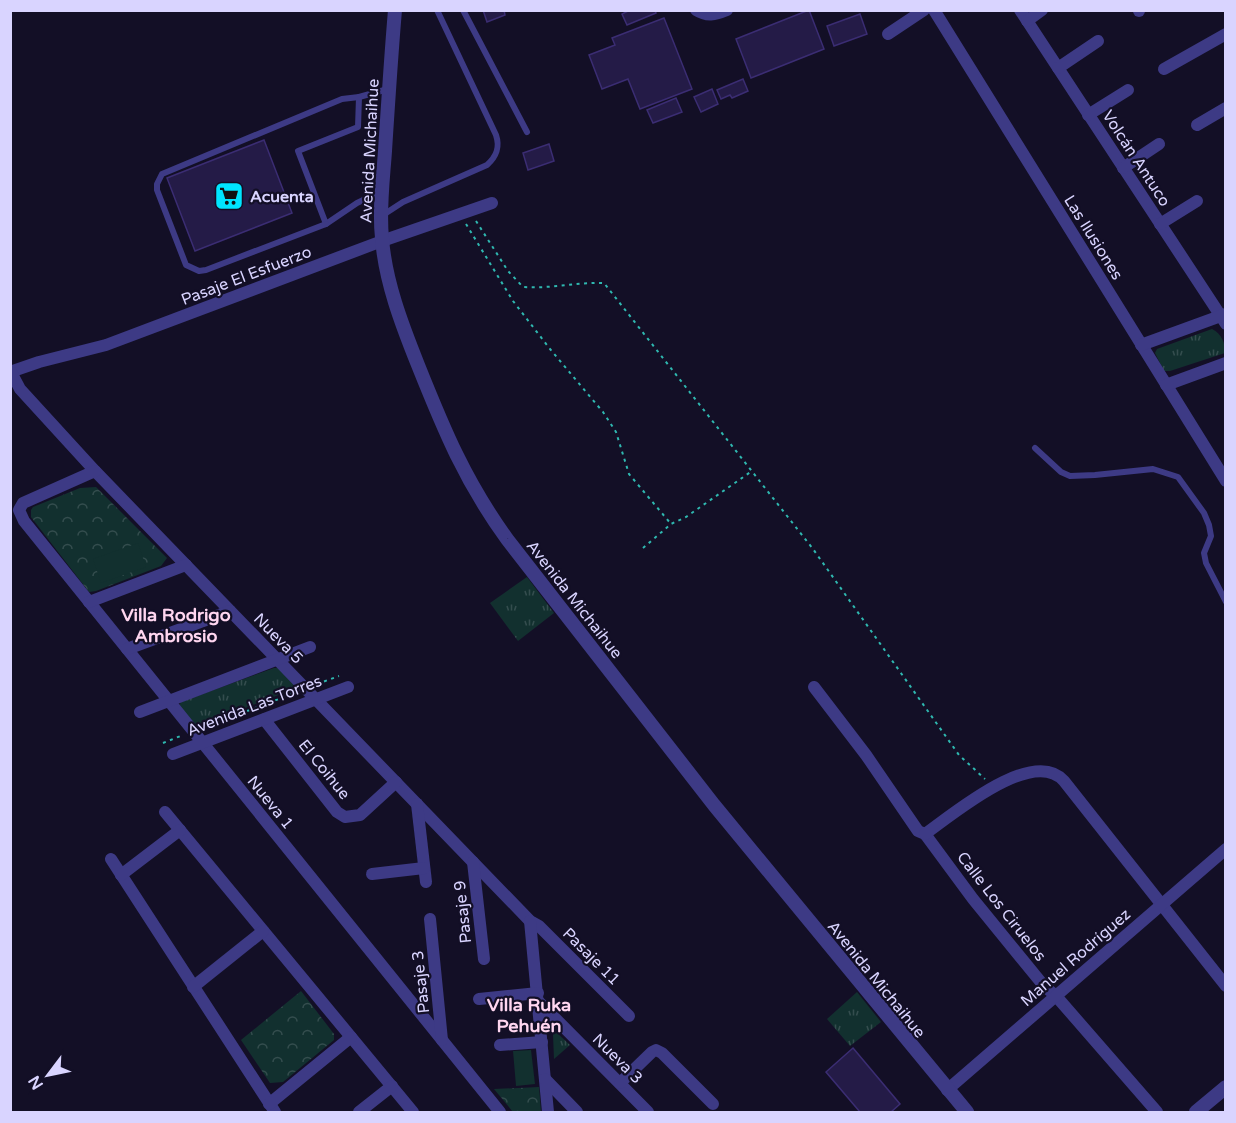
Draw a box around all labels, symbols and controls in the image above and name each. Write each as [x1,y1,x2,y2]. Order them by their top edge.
street label: Avenida Michaihue [356,78,384,224]
street label: Volcán Antuco [1098,107,1175,210]
supermarket icon: Acuenta [213,180,245,212]
place label: Acuenta [250,187,314,207]
street label: Las Ilusiones [1059,191,1127,284]
street label: Pasaje El Esfuerzo [178,242,314,310]
street label: Avenida Michaihue [522,536,627,663]
district label: Villa Rodrigo Ambrosio [121,604,231,647]
street label: Nueva 5 [249,609,307,668]
street label: Avenida Las Torres [184,671,325,741]
street label: El Coihue [294,736,354,804]
street label: Nueva 1 [243,772,298,833]
street label: Calle Los Ciruelos [952,848,1050,965]
street label: Pasaje 9 [450,879,476,944]
street label: Manuel Rodríguez [1017,905,1135,1011]
street label: Avenida Michaihue [823,917,930,1042]
street label: Pasaje 11 [558,924,624,990]
street label: Pasaje 3 [408,949,434,1014]
district label: Villa Ruka Pehuén [487,994,571,1037]
street label: Nueva 3 [588,1029,647,1088]
north arrow [18,1045,78,1105]
text: N [24,1072,48,1093]

